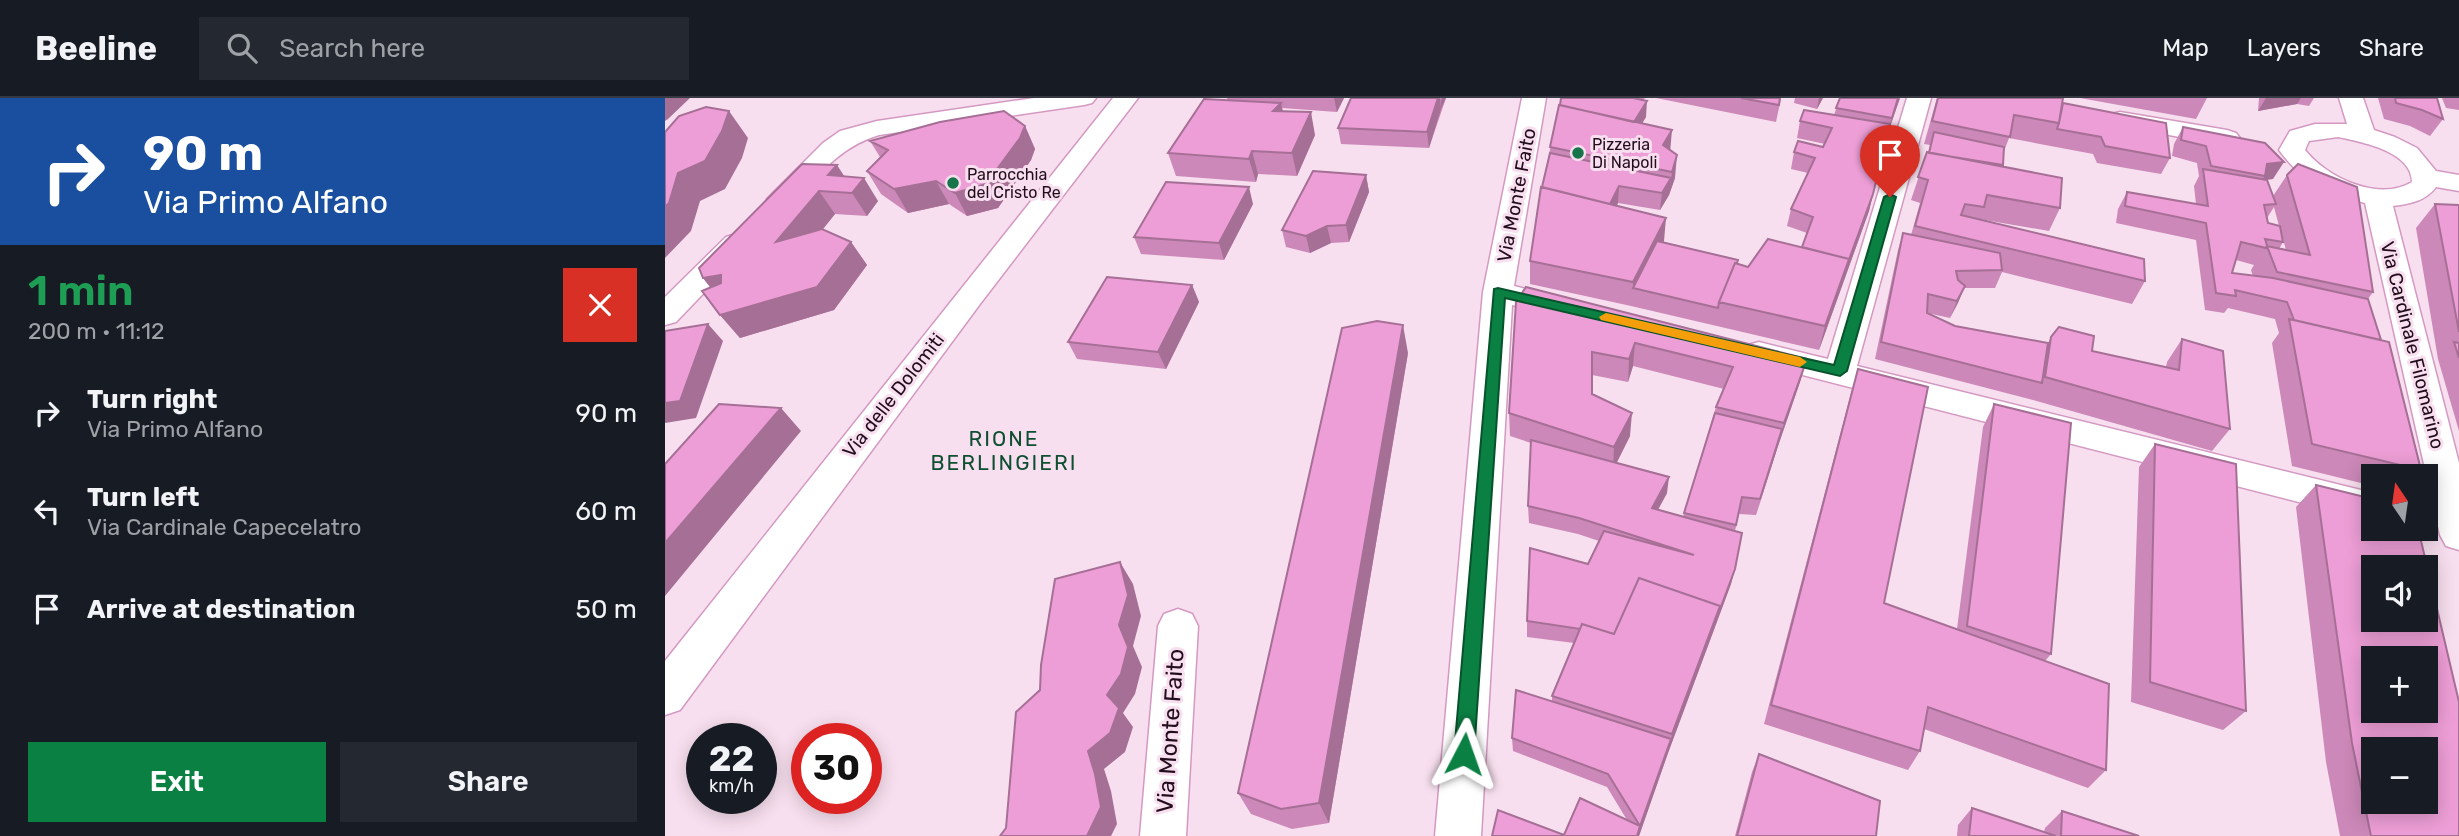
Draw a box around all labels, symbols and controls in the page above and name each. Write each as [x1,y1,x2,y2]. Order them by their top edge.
search box [199,17,689,80]
text: Beeline [35,29,157,68]
icon: search [223,29,261,67]
text: Search here [279,33,425,64]
text: Map [2162,34,2209,62]
text: Layers [2247,34,2321,62]
text: Share [2359,34,2424,62]
text: 90 m [143,124,263,182]
pin [1860,125,1920,197]
icon: right [28,126,119,217]
street label: Via Monte Faito [1492,126,1541,264]
place label: Pizzeria Di Napoli [1592,135,1657,172]
icon: arrive [1871,136,1909,174]
marker: Pizzeria Di Napoli [1570,145,1586,161]
place label: Parrocchia del Cristo Re [967,165,1061,202]
marker: Parrocchia del Cristo Re [945,175,961,191]
text: Via Primo Alfano [143,183,388,221]
street label: Via Cardinale Filomarino [2376,239,2449,451]
text: 1 min [28,266,134,316]
button: close [563,268,637,342]
text: 200 m · 11:12 [28,317,165,345]
street label: Via delle Dolomiti [838,328,949,462]
text: Turn right [87,384,217,415]
icon: right [28,394,66,432]
text: 90 m [576,398,637,429]
text: Via Primo Alfano [87,415,263,443]
district label: RIONE BERLINGIERI [931,426,1077,475]
north arrow [2361,464,2438,541]
map controls [2361,464,2438,814]
text: Turn left [87,482,199,513]
icon: left [28,492,66,530]
text: 60 m [575,496,637,527]
text: Via Cardinale Capecelatro [87,513,361,541]
button: sound [2361,555,2438,632]
icon: arrive [28,590,66,628]
text: Arrive at destination [87,594,355,625]
text: 50 m [576,594,637,625]
button: + [2361,646,2438,723]
street label: Via Monte Faito [1150,648,1190,814]
position arrow [1427,717,1501,791]
speed limit sign: 30 [791,723,882,814]
button: − [2361,737,2438,814]
text: 22 [709,738,754,780]
button: Exit [28,742,326,822]
button: Share [340,742,637,822]
text: km/h [709,775,754,797]

